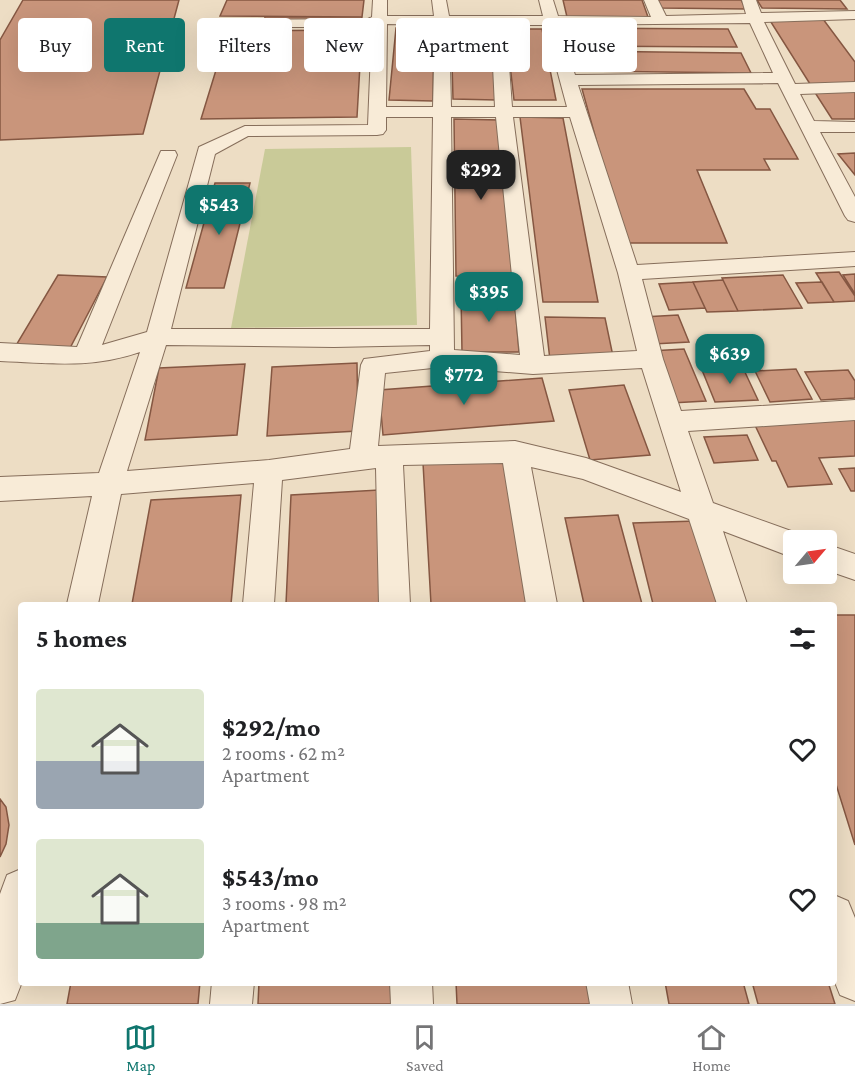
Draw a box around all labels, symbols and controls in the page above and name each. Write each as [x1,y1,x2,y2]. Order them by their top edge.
chip: Buy [18,18,92,72]
chip: Rent [104,18,185,72]
chip: Filters [197,18,292,72]
chip: New [304,18,384,72]
chip: Apartment [396,18,530,72]
chip: House [542,18,637,72]
pin: $292 [445,150,517,201]
text: $292 [460,158,502,180]
pin: $543 [183,185,255,236]
text: $543 [199,193,239,215]
pin: $395 [453,272,525,323]
text: $395 [469,280,509,302]
pin: $639 [694,334,766,385]
text: $639 [709,342,751,364]
pin: $772 [428,355,500,406]
text: $772 [444,363,484,385]
north arrow [783,530,837,584]
map controls [783,530,837,584]
icon: filters [786,622,819,655]
text: 5 homes [36,624,127,653]
icon: home [84,713,156,785]
text: $292/mo [222,713,320,742]
icon: heart [786,733,819,766]
text: 2 rooms · 62 m² [222,742,345,764]
text: Apartment [222,764,309,786]
icon: home [84,863,156,935]
text: $543/mo [222,863,319,892]
icon: heart [786,883,819,916]
text: 3 rooms · 98 m² [222,892,347,914]
text: Apartment [222,914,309,936]
tab: Map [124,1021,157,1074]
tab: Saved [406,1021,444,1074]
tab: Home [692,1021,731,1074]

